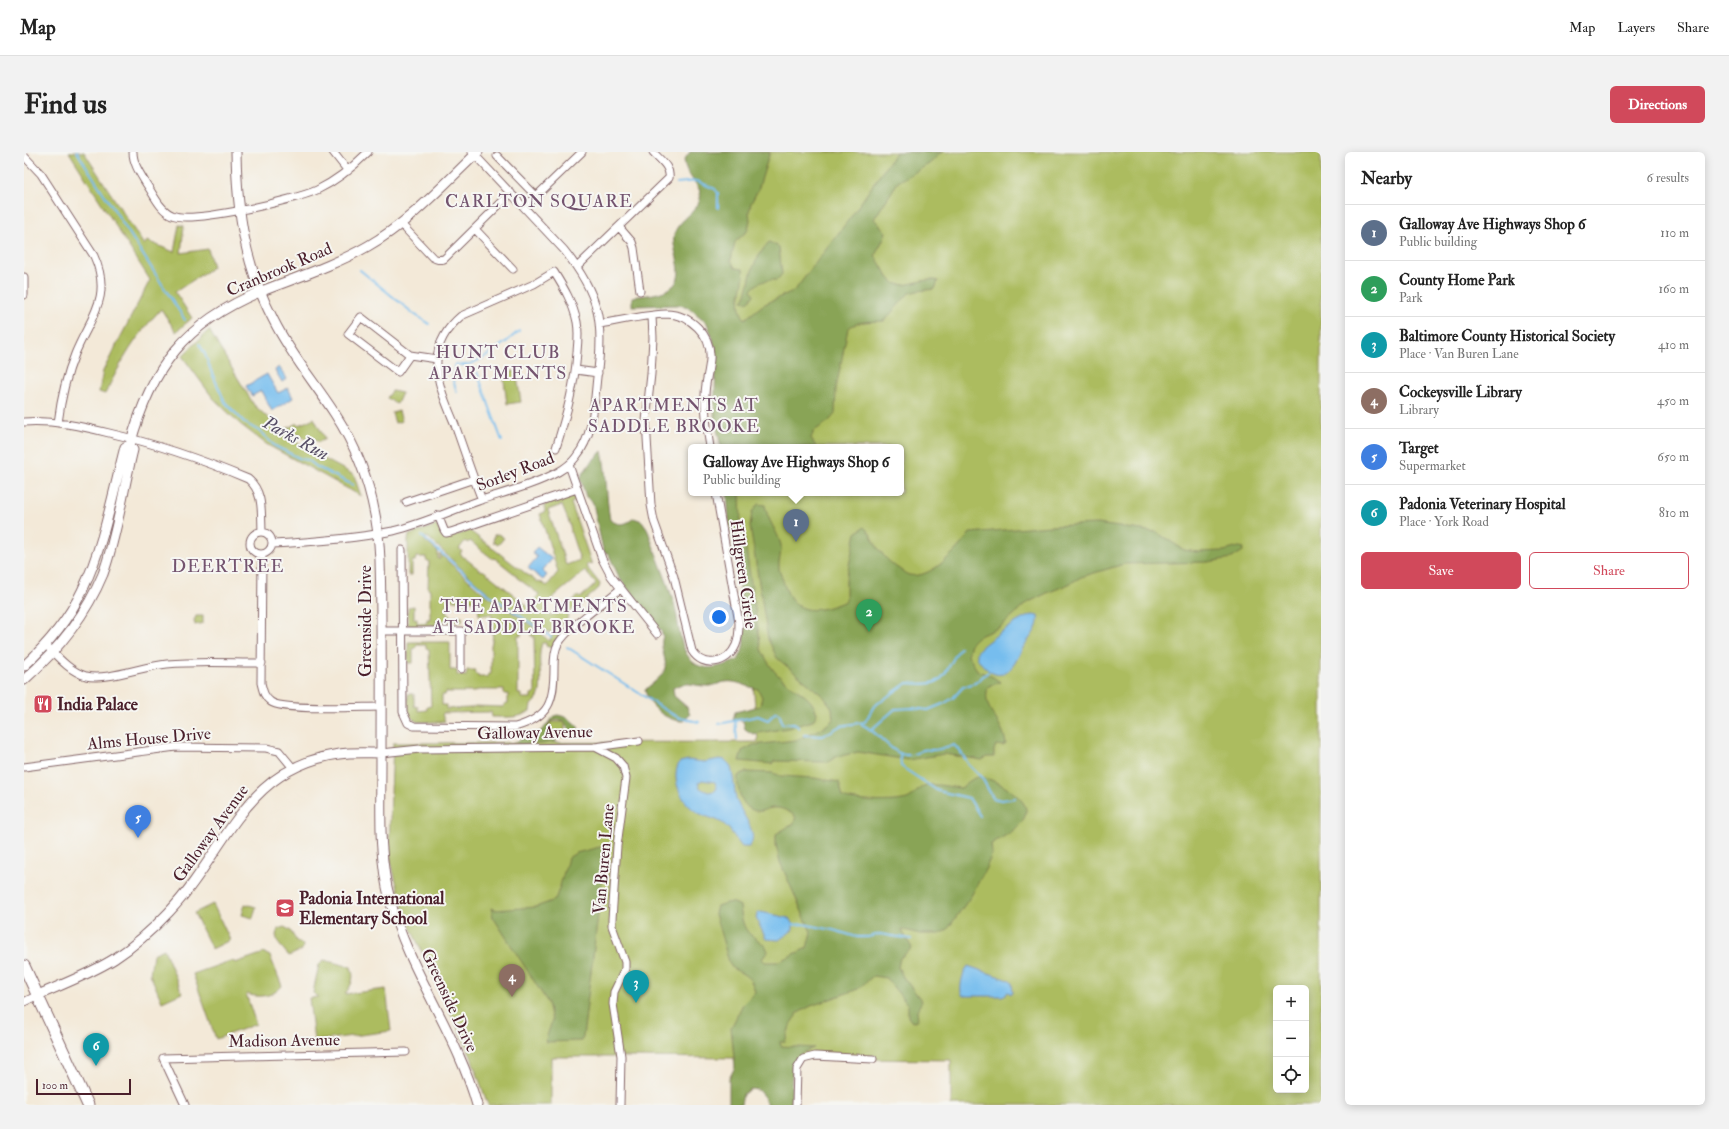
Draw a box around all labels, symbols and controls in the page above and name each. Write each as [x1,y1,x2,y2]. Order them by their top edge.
text: Map [20,16,56,40]
text: Map [1569,19,1595,36]
text: Layers [1617,19,1655,36]
text: Share [1677,19,1709,36]
button: Directions [1610,86,1705,123]
text: Find us [24,87,107,122]
text: Nearby [1361,168,1412,189]
text: 6 results [1646,170,1689,186]
district label: CARLTON SQUARE [445,190,633,213]
text: Galloway Ave Highways Shop 6 [1399,215,1586,234]
text: 1 [1372,225,1376,241]
text: 110 m [1660,225,1689,241]
text: Public building [1399,234,1477,250]
street label: Cranbrook Road [223,238,336,301]
text: County Home Park [1399,271,1515,290]
text: 2 [1371,281,1377,297]
text: 160 m [1658,281,1689,297]
text: Park [1399,290,1423,306]
text: Baltimore County Historical Society [1399,327,1615,346]
text: 3 [1372,337,1377,353]
text: 410 m [1658,337,1689,353]
district label: HUNT CLUB APARTMENTS [428,341,567,385]
text: Place · Van Buren Lane [1399,346,1519,362]
text: Cockeysville Library [1399,383,1522,402]
text: 4 [1370,393,1378,409]
text: 450 m [1657,393,1689,409]
district label: APARTMENTS AT SADDLE BROOKE [588,394,760,438]
text: Library [1399,402,1439,418]
water label: Parks Run [258,411,333,466]
text: Target [1399,439,1439,458]
popup [688,444,904,496]
street label: Sorley Road [473,447,558,497]
text: 5 [1371,449,1377,465]
text: 650 m [1657,449,1689,465]
text: Galloway Ave Highways Shop 6 [703,453,889,472]
text: Supermarket [1399,458,1466,474]
text: Public building [703,472,781,488]
text: Padonia Veterinary Hospital [1399,495,1566,514]
text: 6 [1371,505,1377,521]
text: 810 m [1659,505,1689,521]
pin: 1 [783,509,809,542]
text: Place · York Road [1399,514,1489,530]
street label: Hillgreen Circle [725,518,762,630]
button: Save [1361,552,1521,589]
button: Share [1529,552,1689,589]
district label: DEERTREE [171,555,285,578]
street label: Greenside Drive [355,565,376,677]
district label: THE APARTMENTS AT SADDLE BROOKE [431,595,636,639]
pin: 2 [856,599,882,632]
your location [709,607,729,627]
restaurant icon: India Palace [32,693,54,715]
place label: India Palace [57,694,139,715]
street label: Galloway Avenue [477,721,593,745]
street label: Alms House Drive [85,723,212,754]
street label: Galloway Avenue [168,780,254,887]
street label: Van Buren Lane [588,803,619,915]
pin: 5 [125,805,151,838]
place label: Padonia International Elementary School [299,888,445,930]
school or university icon: Padonia International Elementary School [274,897,296,919]
street label: Greenside Drive [416,945,483,1055]
pin: 4 [499,964,525,997]
pin: 3 [623,970,649,1003]
map controls [1273,985,1309,1093]
button: + [1273,985,1309,1021]
button: − [1273,1021,1309,1057]
street label: Madison Avenue [228,1029,340,1052]
pin: 6 [83,1033,109,1066]
button: locate [1273,1057,1309,1093]
scale bar [36,1077,131,1096]
text: 100 m [42,1079,68,1092]

